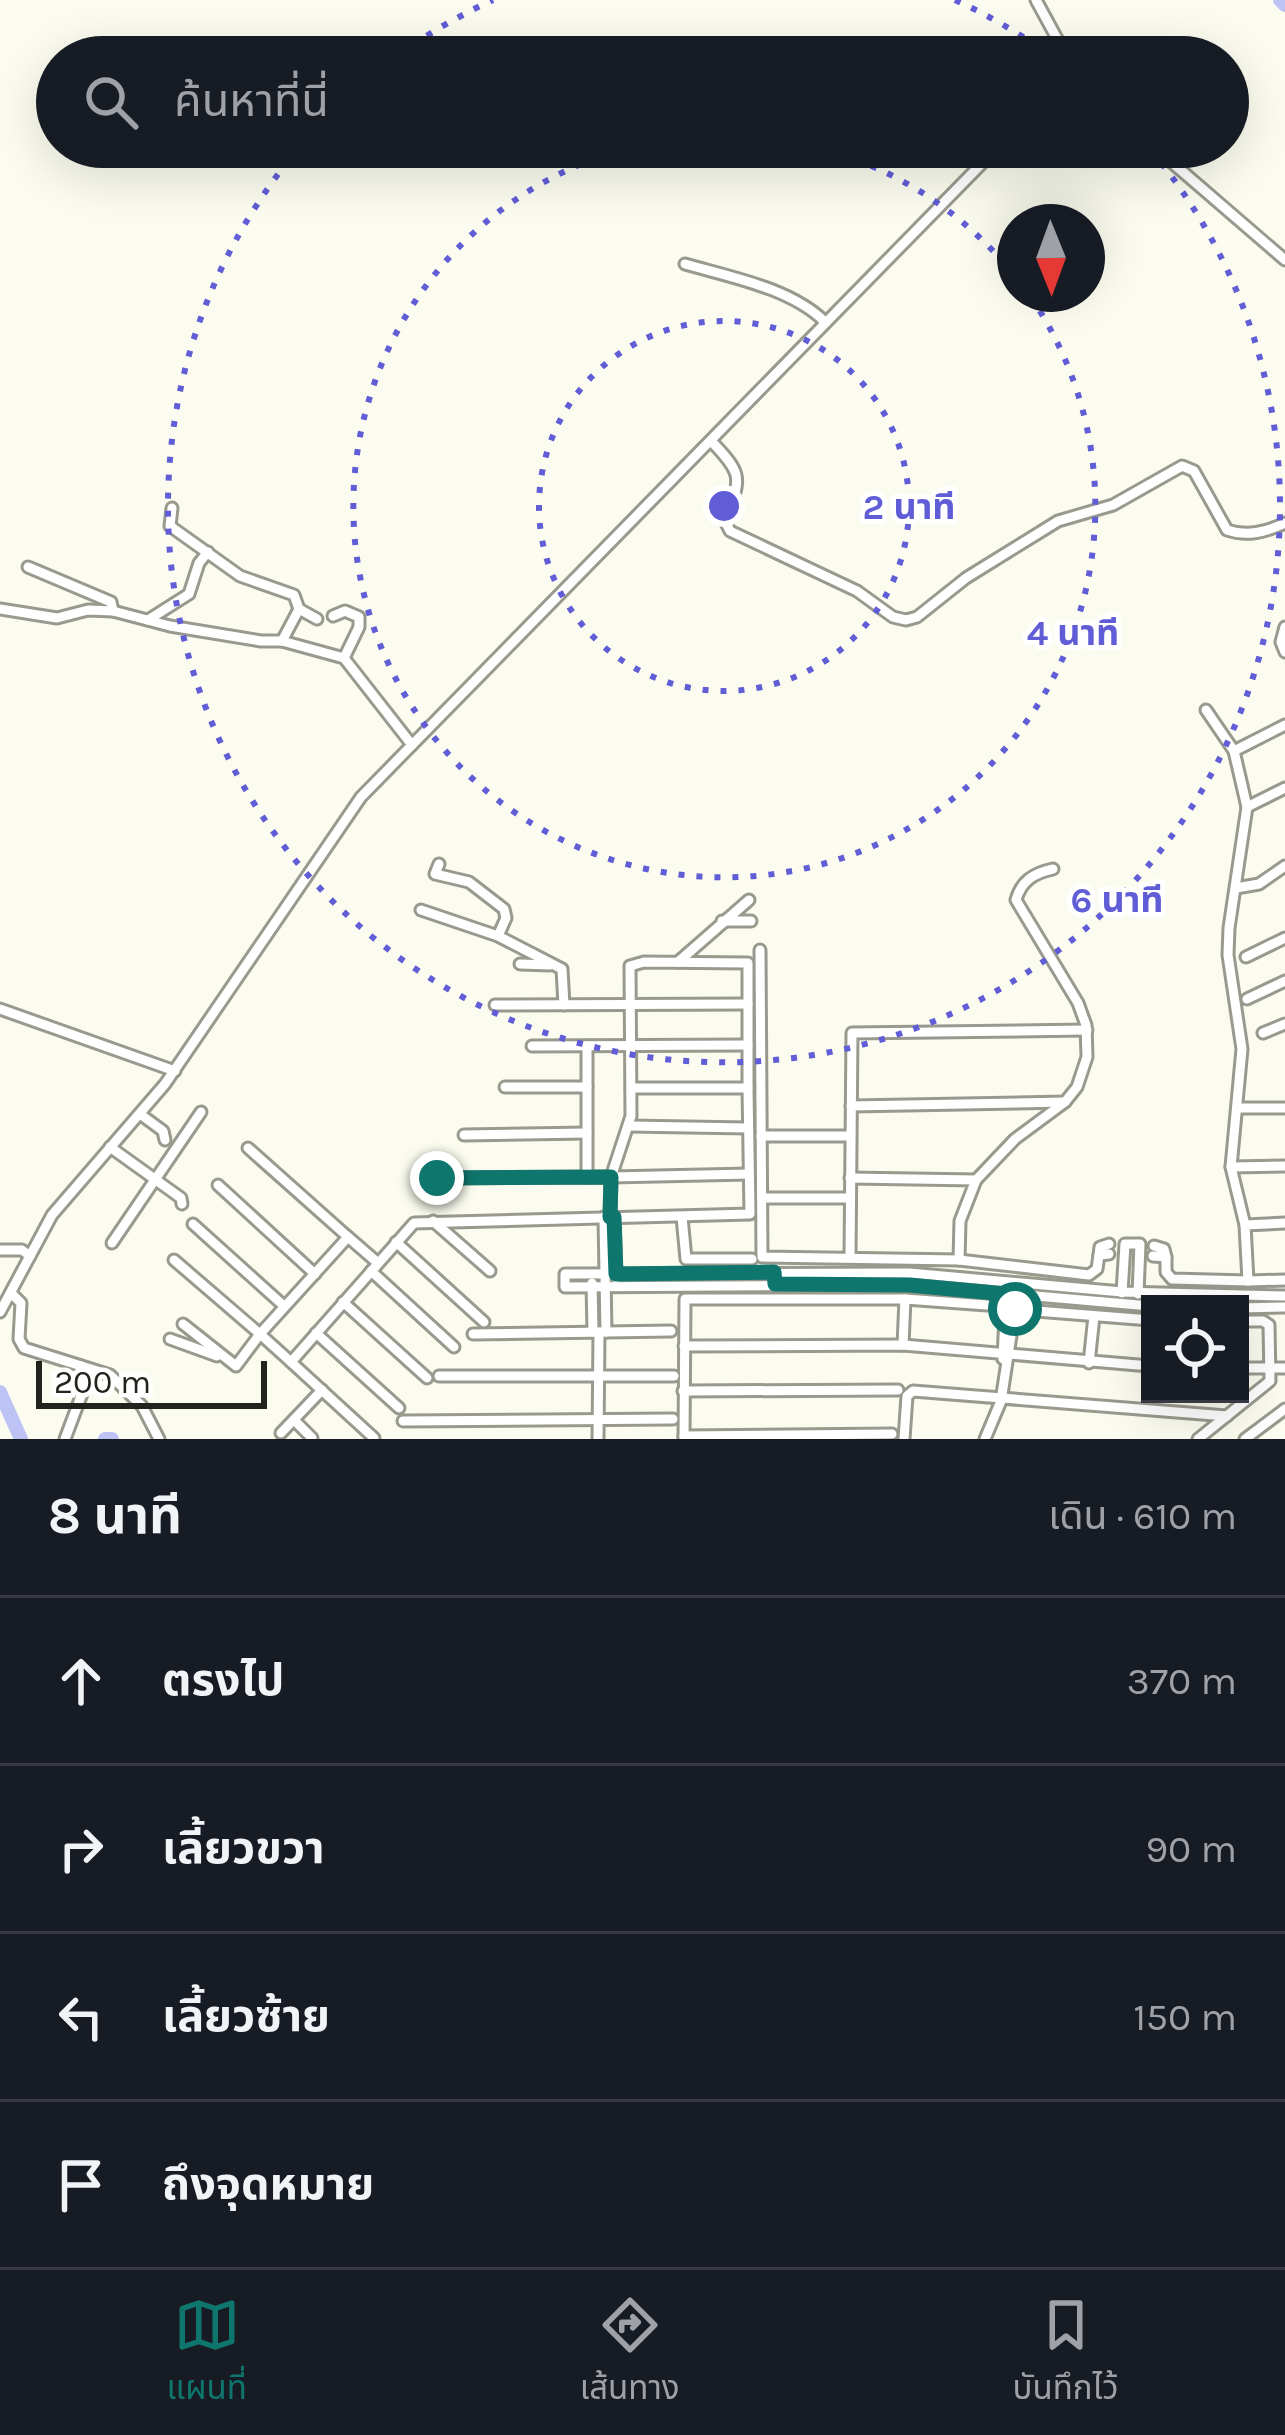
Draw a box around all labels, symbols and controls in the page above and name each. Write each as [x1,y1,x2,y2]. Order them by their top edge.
search box [36,36,1249,168]
icon: search [78,69,144,135]
text: ค้นหาที่นี่ [174,75,329,127]
north arrow [997,204,1105,312]
centre of rings [703,485,745,527]
text: 2 นาที [863,486,956,528]
text: 4 นาที [1027,612,1119,654]
text: 6 นาที [1070,879,1164,921]
route end [410,1151,464,1205]
route start [988,1282,1042,1336]
map controls [1141,1295,1249,1403]
button: locate [1141,1295,1249,1403]
scale bar [36,1355,267,1408]
text: 200 m [54,1363,151,1401]
text: 8 นาที [48,1486,182,1546]
text: เดิน · 610 m [1048,1493,1237,1539]
icon: ahead [48,1648,114,1714]
text: ตรงไป [162,1654,284,1706]
text: 370 m [1127,1658,1237,1704]
icon: right [48,1816,114,1882]
text: เลี้ยวขวา [162,1822,325,1874]
text: 90 m [1145,1826,1237,1872]
icon: left [48,1984,114,2050]
text: เลี้ยวซ้าย [162,1990,330,2042]
text: 150 m [1133,1994,1237,2040]
icon: arrive [48,2152,114,2218]
text: ถึงจุดหมาย [162,2158,374,2210]
tab: แผนที่ [166,2292,247,2414]
tab: เส้นทาง [580,2292,680,2414]
tab: บันทึกไว้ [1013,2292,1119,2414]

